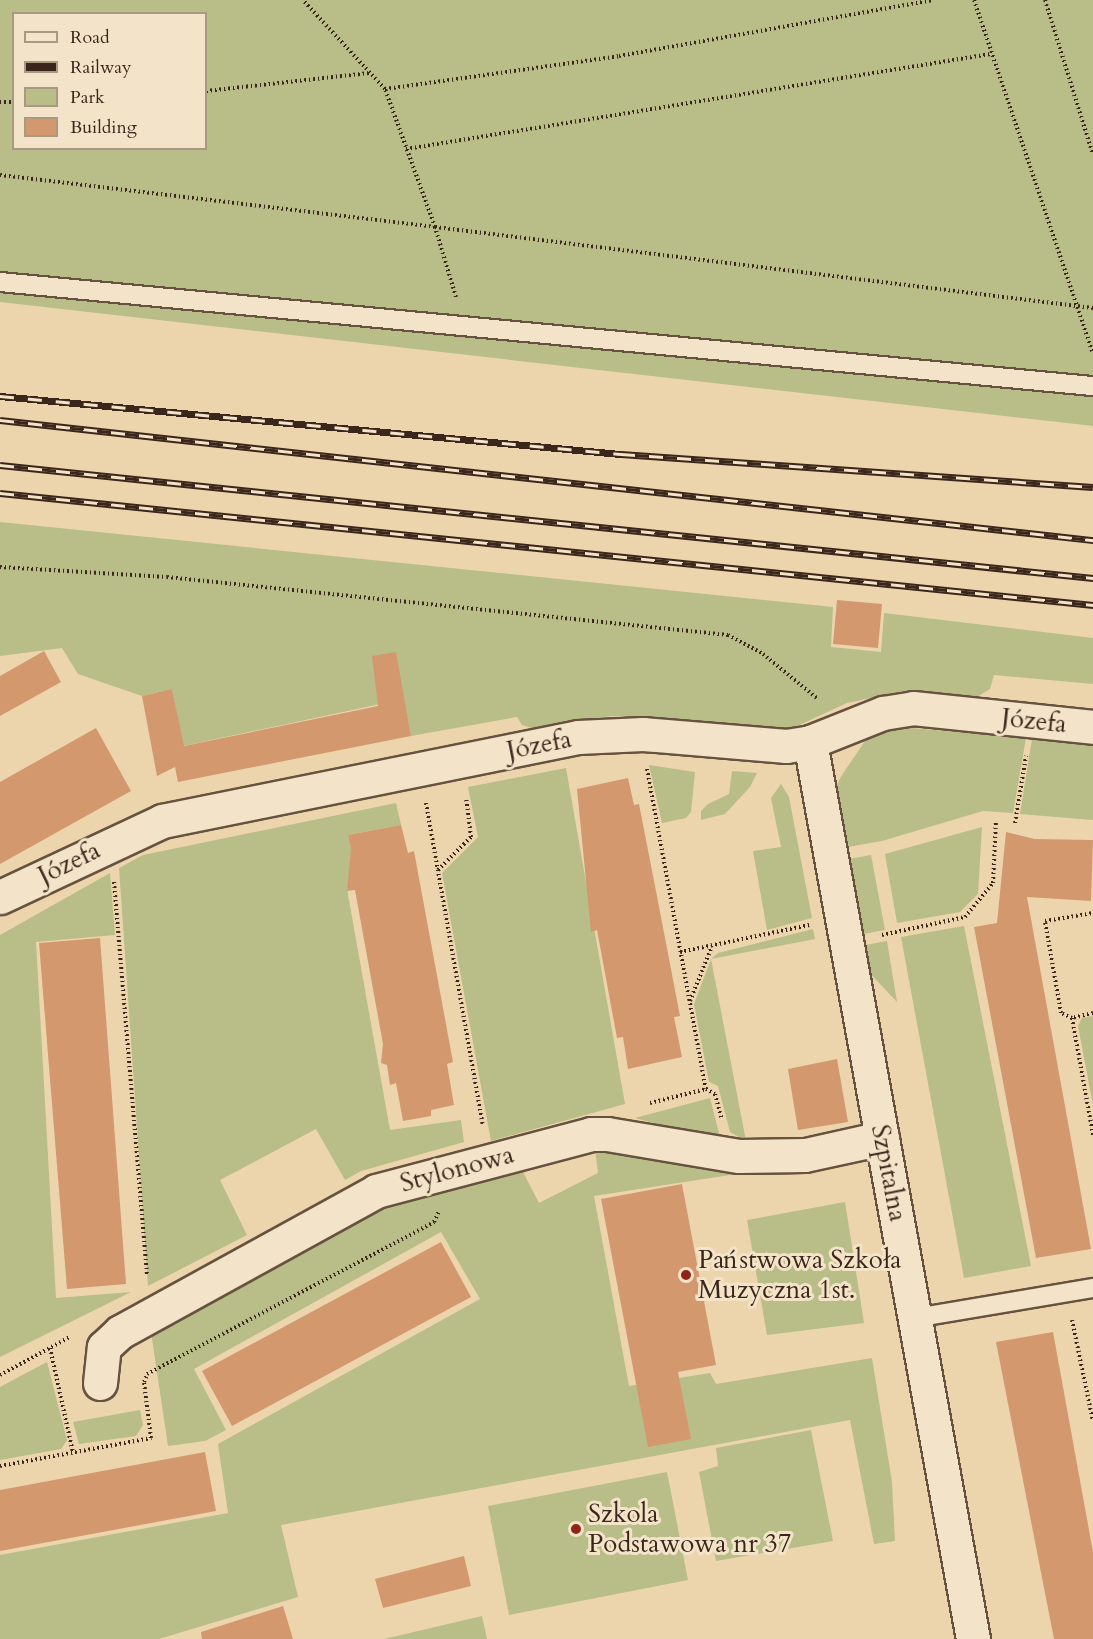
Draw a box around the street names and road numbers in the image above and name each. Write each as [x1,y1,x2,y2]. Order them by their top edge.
street label: Józefa [1000,702,1068,740]
street label: Józefa [504,723,574,767]
street label: Józefa [33,835,105,891]
street label: Szpitalna [864,1122,914,1224]
street label: Stylonowa [397,1139,517,1199]

